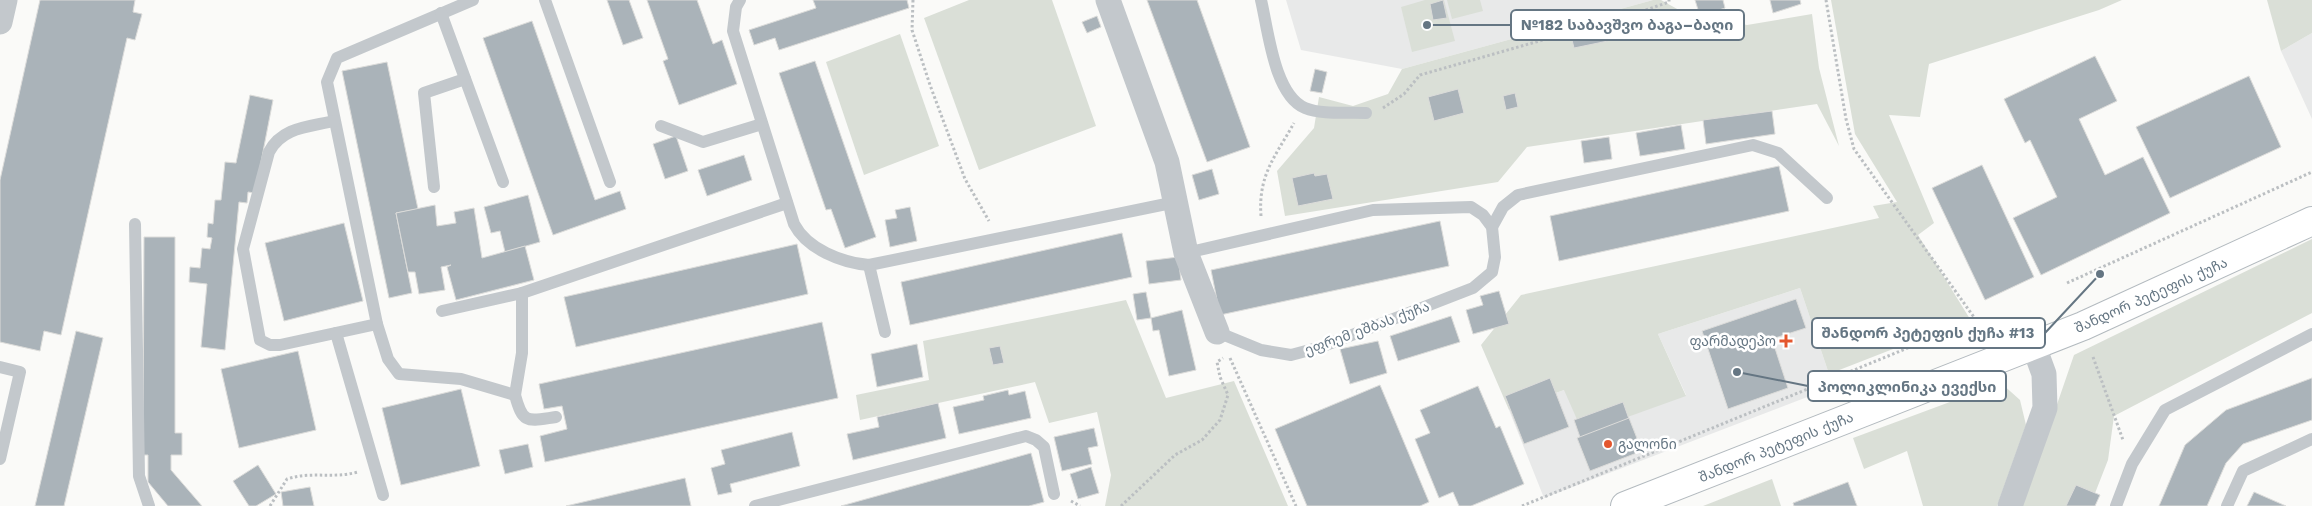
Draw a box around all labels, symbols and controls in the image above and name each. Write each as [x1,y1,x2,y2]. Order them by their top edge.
callout: №182 საბავშვო ბაგა–ბაღი [1511,10,1744,40]
text: №182 საბავშვო ბაგა–ბაღი [1521,16,1733,34]
street label: შანდორ პეტეფის ქუჩა [2072,254,2230,337]
street label: ეფრემ ეშბას ქუჩა [1302,298,1432,359]
callout: შანდორ პეტეფის ქუჩა #13 [1812,318,2045,348]
text: შანდორ პეტეფის ქუჩა #13 [1822,324,2035,342]
place label: ფარმადეპო [1690,333,1776,350]
marker: ფარმადეპო [1780,335,1792,347]
callout: პოლიკლინიკა ევექსი [1808,371,2006,401]
text: პოლიკლინიკა ევექსი [1818,378,1996,396]
street label: შანდორ პეტეფის ქუჩა [1696,409,1856,486]
place label: გალონი [1618,436,1677,453]
marker: გალონი [1602,438,1614,450]

